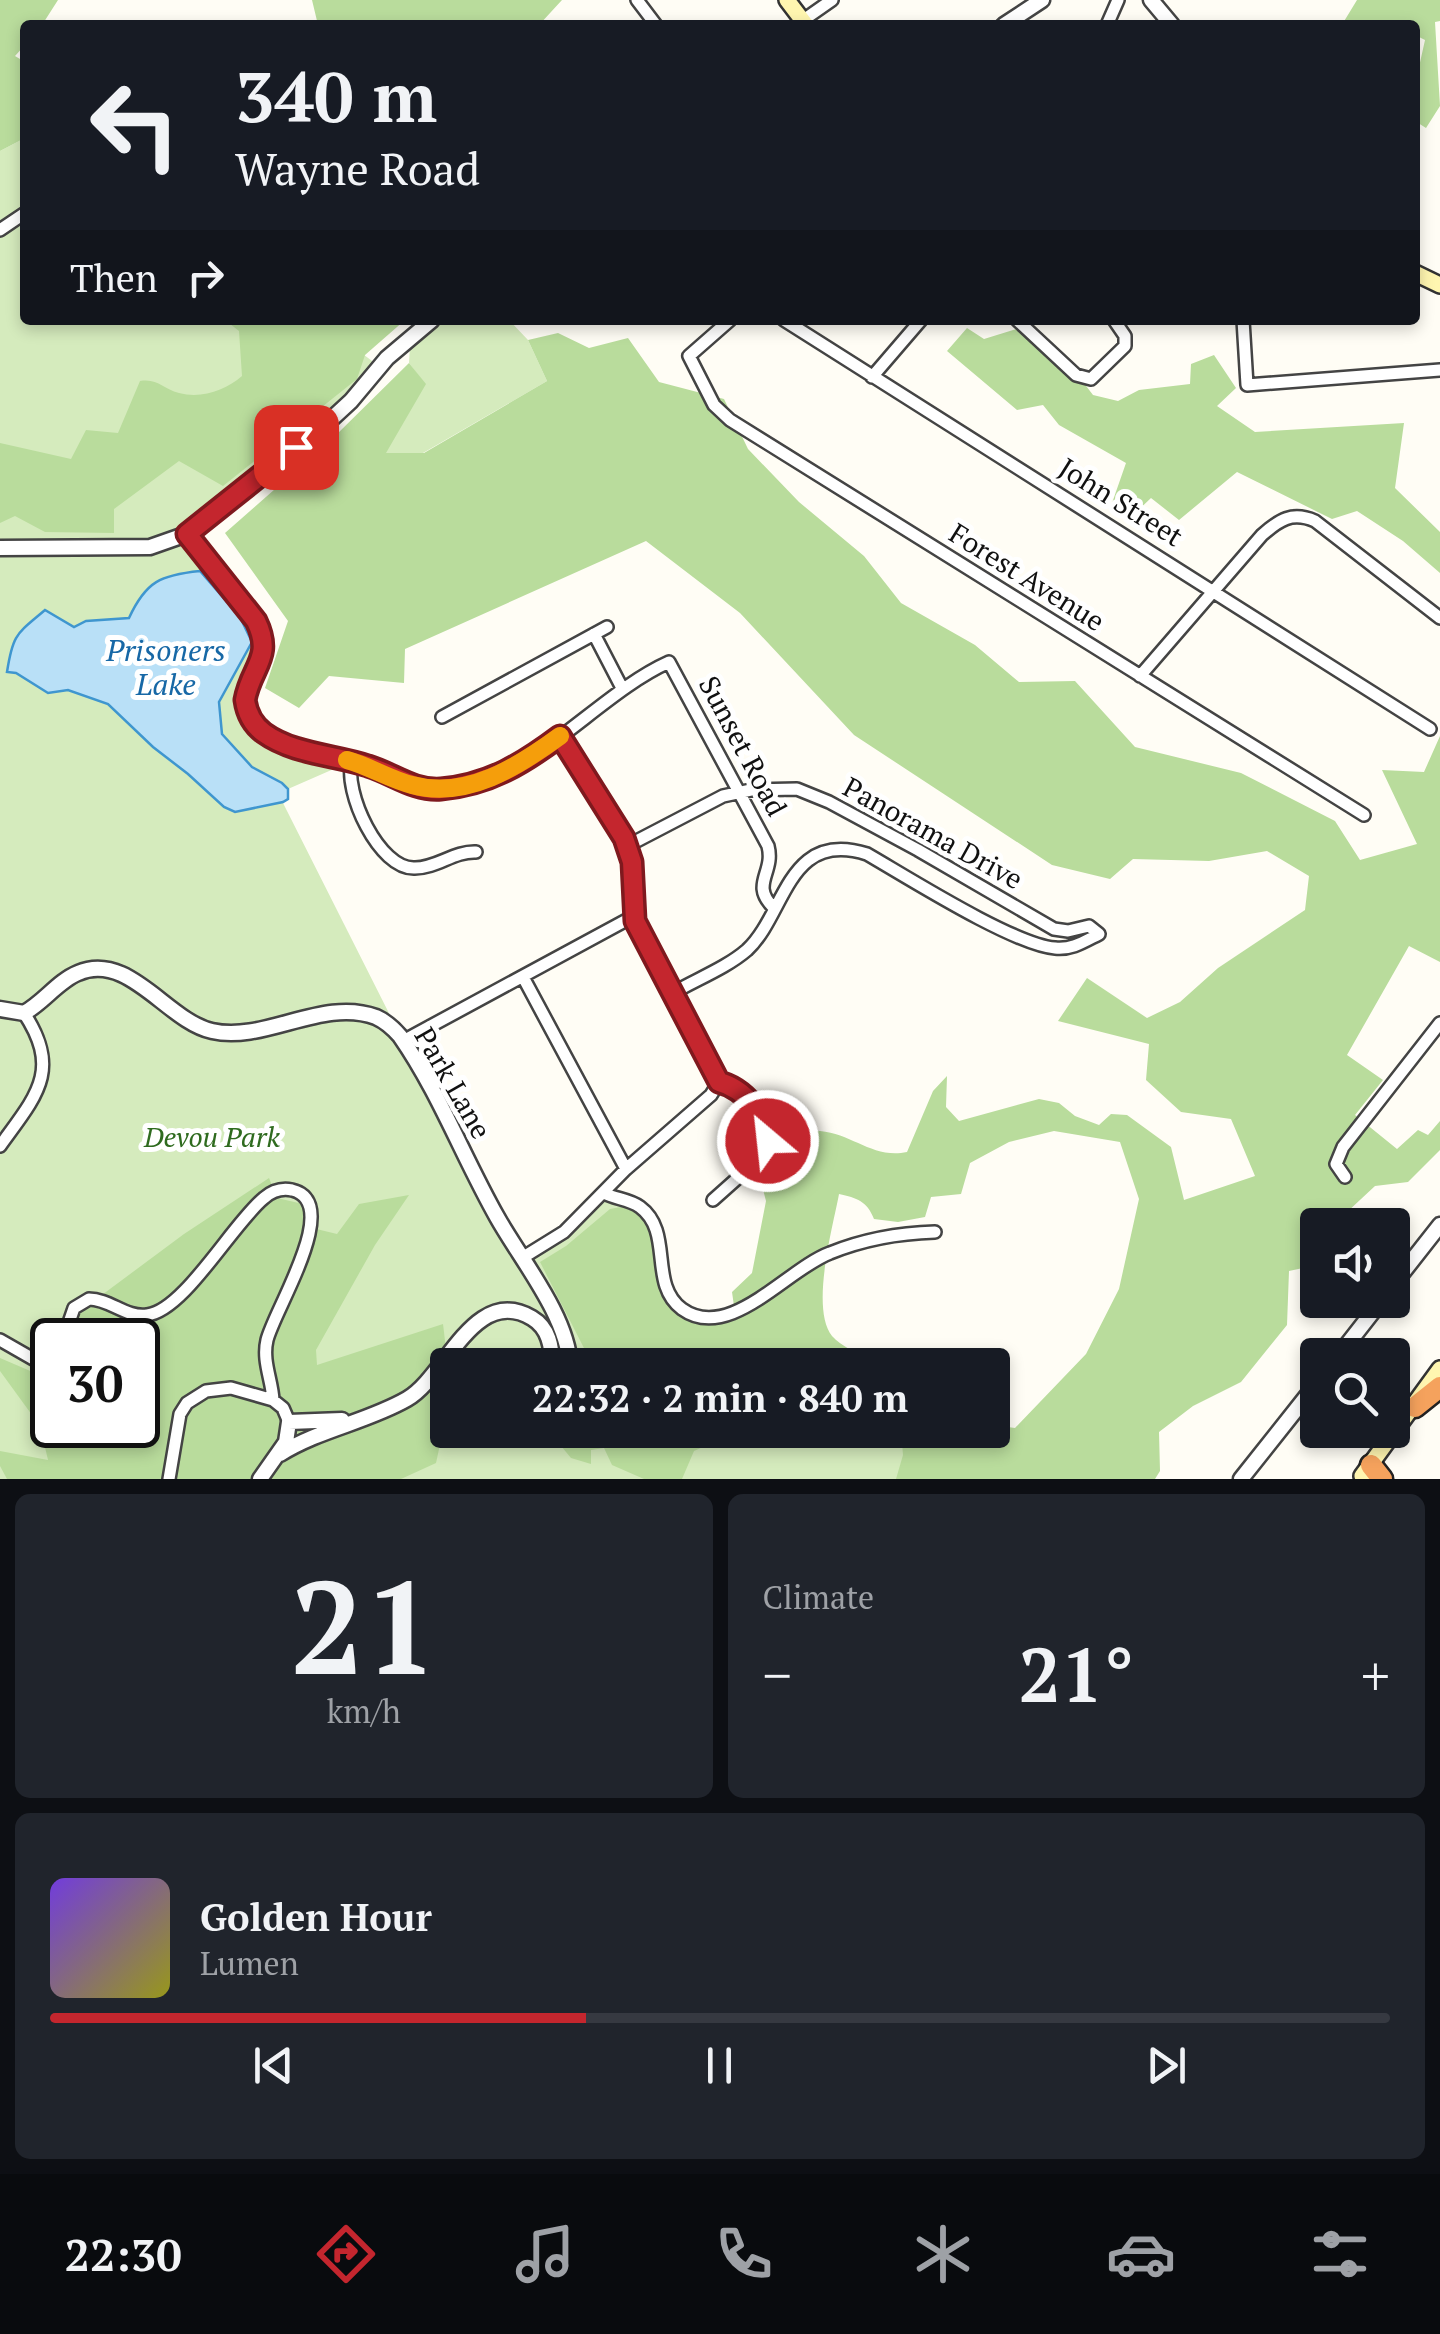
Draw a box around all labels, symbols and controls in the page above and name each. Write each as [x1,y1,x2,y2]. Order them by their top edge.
text: 340 m [235,49,437,142]
icon: left [70,60,200,190]
text: Wayne Road [235,138,480,198]
icon: right [178,250,233,305]
text: Then [70,253,158,303]
pin [254,405,339,490]
icon: arrive [269,420,324,475]
street label: John Street [1052,449,1191,555]
street label: Forest Avenue [943,514,1112,639]
water label: Prisoners Lake [105,630,226,704]
street label: Sunset Road [691,669,796,822]
street label: Panorama Drive [837,768,1030,897]
street label: Park Lane [407,1020,500,1145]
position arrow [716,1089,820,1193]
park label: Devou Park [143,1118,281,1155]
map controls [1300,1208,1410,1448]
button: sound [1300,1208,1410,1318]
speed limit sign: 30 [30,1318,160,1448]
button: search [1300,1338,1410,1448]
text: 22:32 · 2 min · 840 m [532,1373,908,1423]
text: 21 [290,1539,437,1711]
text: Climate [763,1576,874,1618]
text: 21° [1018,1624,1134,1723]
text: − [763,1638,792,1711]
text: + [1361,1638,1390,1711]
text: km/h [327,1690,401,1732]
text: Golden Hour [200,1892,432,1942]
text: Lumen [200,1942,299,1984]
icon: previous [246,2038,301,2093]
icon: pause [692,2038,747,2093]
icon: next [1139,2038,1194,2093]
icon: directions [311,2219,381,2289]
icon: music [510,2219,580,2289]
icon: phone [709,2219,779,2289]
icon: climate [908,2219,978,2289]
icon: car [1106,2219,1176,2289]
icon: filters [1305,2219,1375,2289]
text: 22:30 [64,2224,182,2284]

